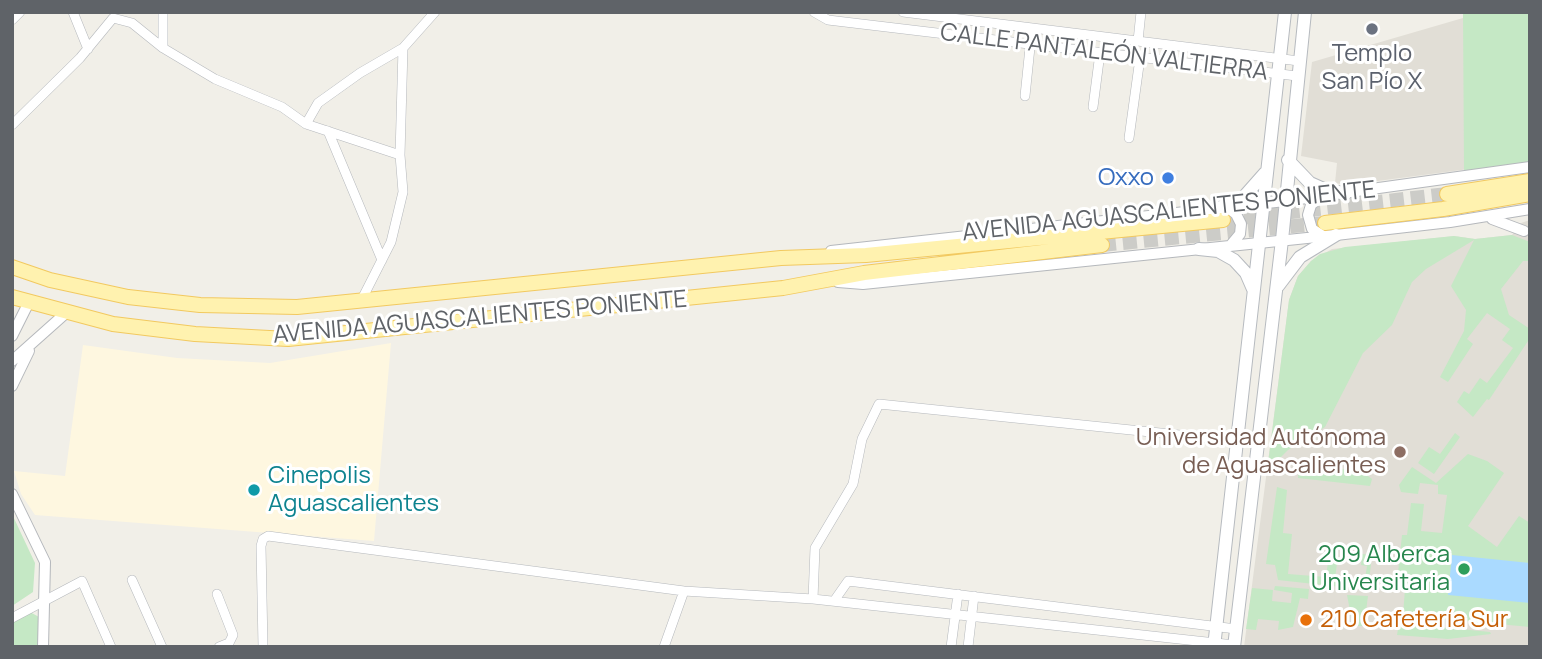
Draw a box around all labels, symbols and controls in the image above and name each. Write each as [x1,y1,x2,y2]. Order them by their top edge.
street label: CALLE PANTALEÓN VALTIERRA [939,19,1269,87]
marker: Templo San Pío X [1364,21,1380,37]
place label: Templo San Pío X [1322,40,1422,96]
place label: Oxxo [1098,164,1154,192]
marker: Oxxo [1160,170,1176,186]
street label: AVENIDA AGUASCALIENTES PONIENTE [961,176,1377,248]
street label: AVENIDA AGUASCALIENTES PONIENTE [272,286,688,350]
place label: Universidad Autónoma de Aguascalientes [1136,424,1386,480]
marker: Universidad Autónoma de Aguascalientes [1392,444,1408,460]
place label: Cinepolis Aguascalientes [268,462,439,518]
marker: Cinepolis Aguascalientes [246,482,262,498]
place label: 209 Alberca Universitaria [1311,541,1450,597]
marker: 209 Alberca Universitaria [1456,561,1472,577]
place label: 210 Cafetería Sur [1320,606,1508,634]
marker: 210 Cafetería Sur [1298,612,1314,628]

